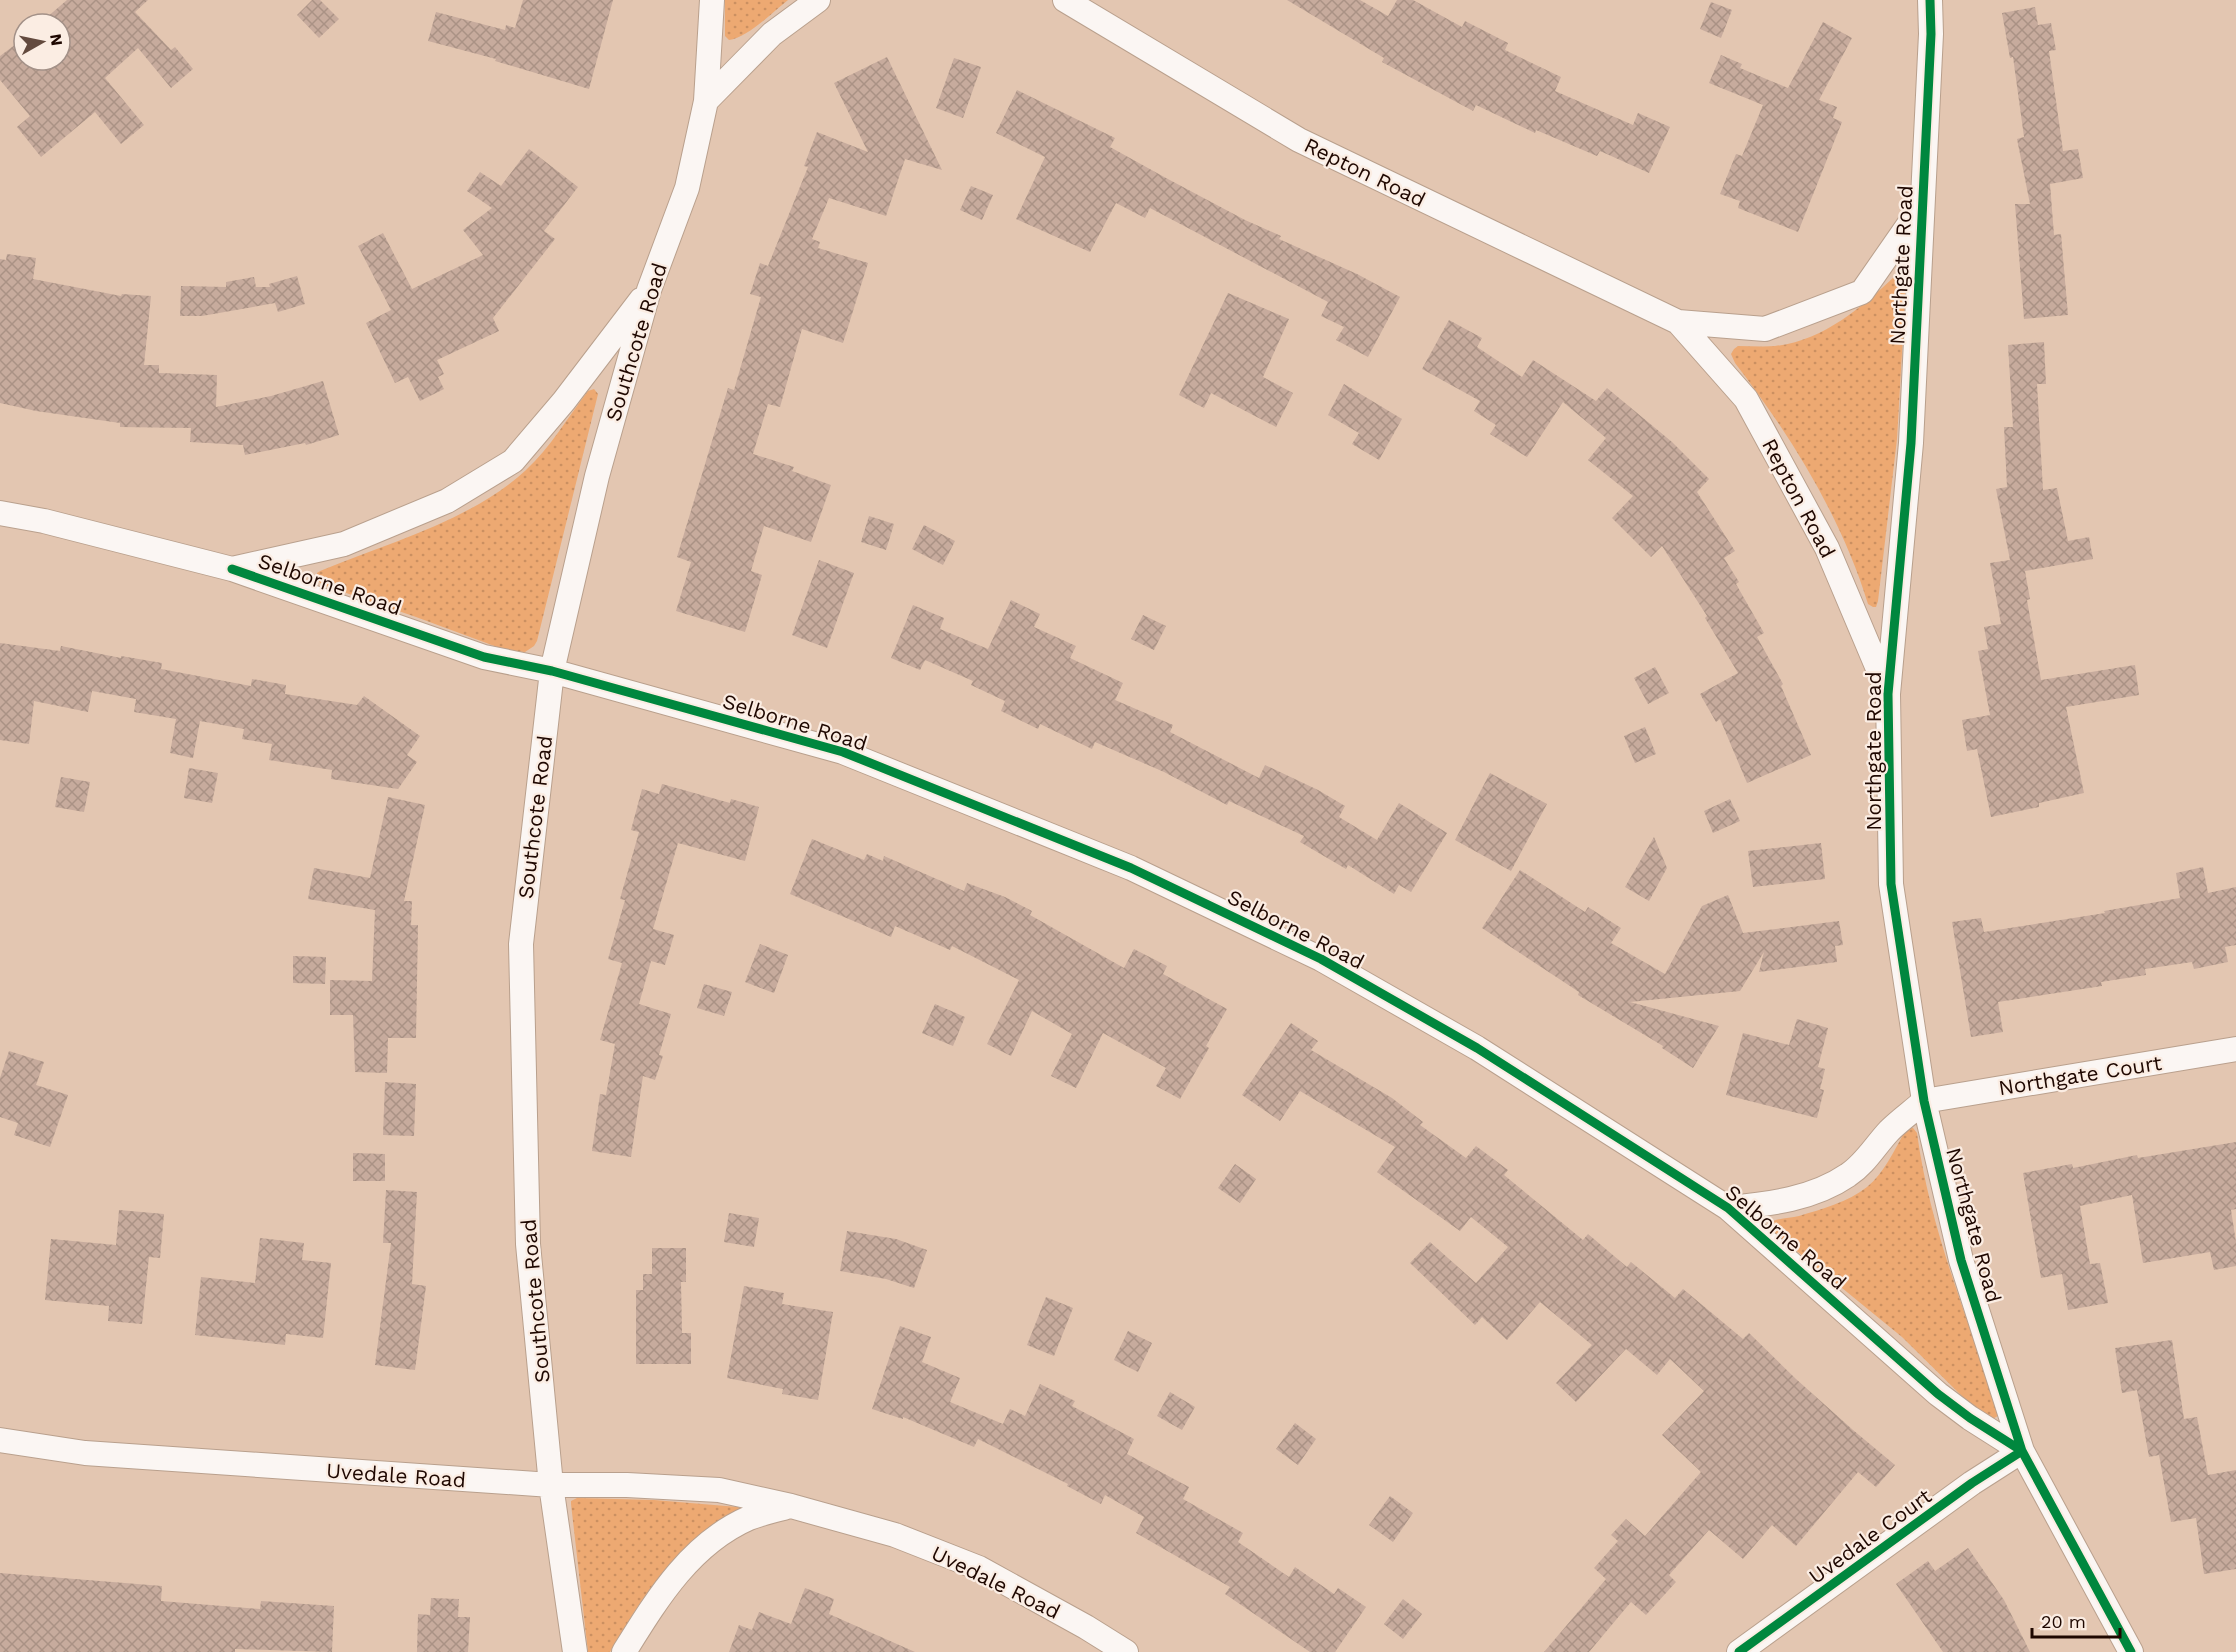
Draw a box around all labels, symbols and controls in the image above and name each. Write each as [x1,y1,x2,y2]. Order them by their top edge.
north arrow [12,12,72,72]
text: N [46,32,67,47]
street label: Repton Road [1300,132,1430,212]
street label: Northgate Road [1884,185,1918,345]
street label: Southcote Road [600,260,672,424]
street label: Repton Road [1757,434,1841,562]
street label: Selborne Road [255,548,405,620]
street label: Northgate Road [1861,671,1886,831]
street label: Selborne Road [720,688,870,756]
street label: Southcote Road [513,734,557,900]
street label: Selborne Road [1224,884,1368,974]
street label: Northgate Court [1997,1050,2164,1100]
street label: Northgate Road [1941,1145,2007,1305]
street label: Selborne Road [1721,1179,1851,1295]
street label: Southcote Road [515,1218,555,1384]
street label: Uvedale Road [325,1458,467,1492]
street label: Uvedale Court [1804,1483,1936,1589]
street label: Uvedale Road [928,1540,1064,1624]
scale bar [2032,1601,2120,1639]
text: 20 m [2041,1611,2086,1632]

